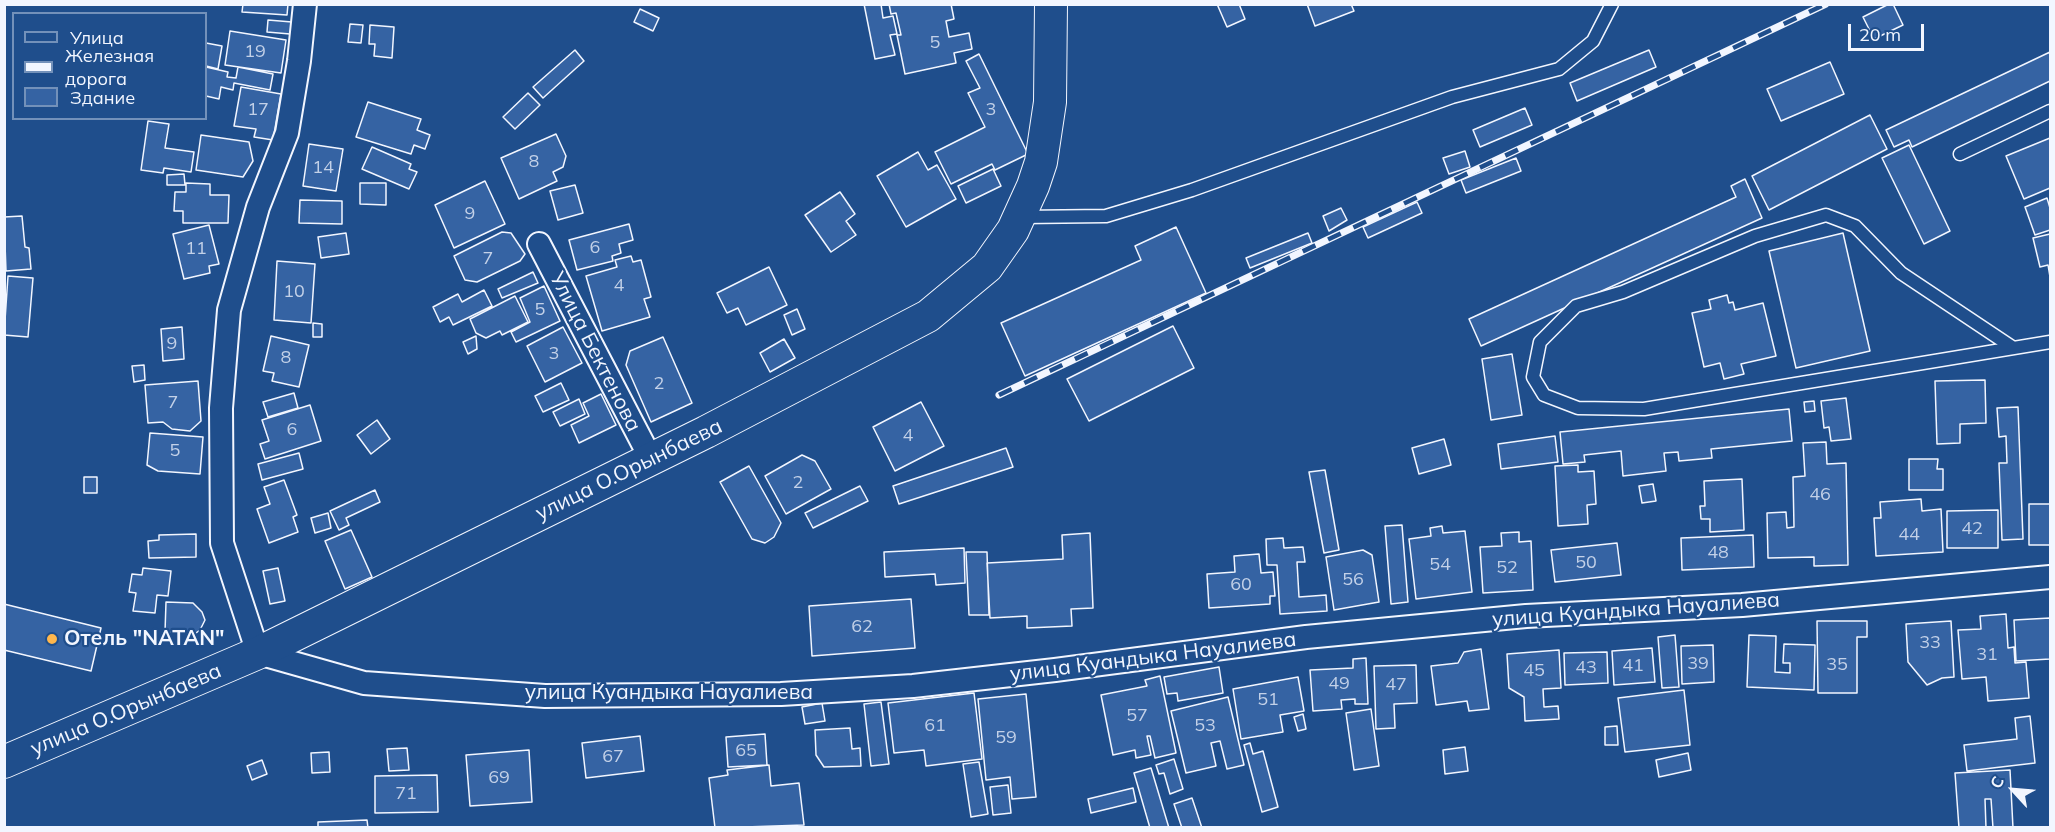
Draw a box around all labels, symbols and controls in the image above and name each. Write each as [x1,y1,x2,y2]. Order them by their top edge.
legend [12,12,207,120]
scale bar [1851,12,1928,50]
text: 20 m [1859,23,1901,46]
text: Улица [70,26,124,49]
house number: 5 [930,32,940,54]
house number: 19 [244,41,266,63]
text: Железная дорога [65,44,154,90]
text: Здание [70,86,135,109]
house number: 17 [247,99,269,121]
house number: 3 [986,99,996,121]
house number: 8 [529,151,539,173]
house number: 14 [312,157,334,179]
house number: 9 [465,203,475,225]
house number: 6 [590,237,600,259]
house number: 11 [185,238,207,260]
house number: 7 [483,248,493,270]
street label: Улица Бектенова [544,268,646,436]
house number: 4 [614,275,624,297]
house number: 10 [283,281,305,303]
house number: 5 [535,299,545,321]
house number: 9 [167,333,177,355]
house number: 3 [549,343,559,365]
house number: 8 [281,347,291,369]
house number: 2 [654,373,664,395]
house number: 7 [168,392,178,414]
street label: улица О.Орынбаева [531,414,727,526]
house number: 6 [287,419,297,441]
house number: 4 [903,425,913,447]
house number: 5 [170,440,180,462]
house number: 2 [793,472,803,494]
house number: 46 [1809,484,1831,506]
house number: 42 [1961,518,1983,540]
house number: 44 [1898,524,1920,546]
house number: 48 [1707,542,1729,564]
house number: 50 [1575,552,1597,574]
house number: 54 [1429,554,1451,576]
house number: 52 [1496,557,1518,579]
house number: 56 [1342,569,1364,591]
house number: 60 [1230,574,1252,596]
street label: улица Куандыка Науалиева [1491,587,1781,633]
house number: 62 [851,616,873,638]
place label: Отель "NATAN" [64,626,225,652]
street label: улица Куандыка Науалиева [1008,627,1298,687]
marker: Отель "NATAN" [45,632,59,646]
house number: 33 [1919,632,1941,654]
house number: 31 [1976,644,1998,666]
house number: 39 [1687,653,1709,675]
house number: 35 [1826,654,1848,676]
house number: 41 [1622,655,1644,677]
house number: 43 [1575,657,1597,679]
street label: улица О.Орынбаева [27,658,225,762]
house number: 45 [1523,660,1545,682]
house number: 49 [1328,673,1350,695]
house number: 47 [1385,674,1407,696]
street label: улица Куандыка Науалиева [525,680,813,706]
house number: 51 [1257,689,1279,711]
house number: 57 [1126,705,1148,727]
house number: 61 [924,715,946,737]
house number: 53 [1194,715,1216,737]
house number: 59 [995,727,1017,749]
house number: 65 [735,740,757,762]
house number: 67 [602,746,624,768]
north arrow [1983,760,2043,820]
house number: 69 [488,767,510,789]
text: С [1985,773,2008,791]
house number: 71 [395,783,417,805]

